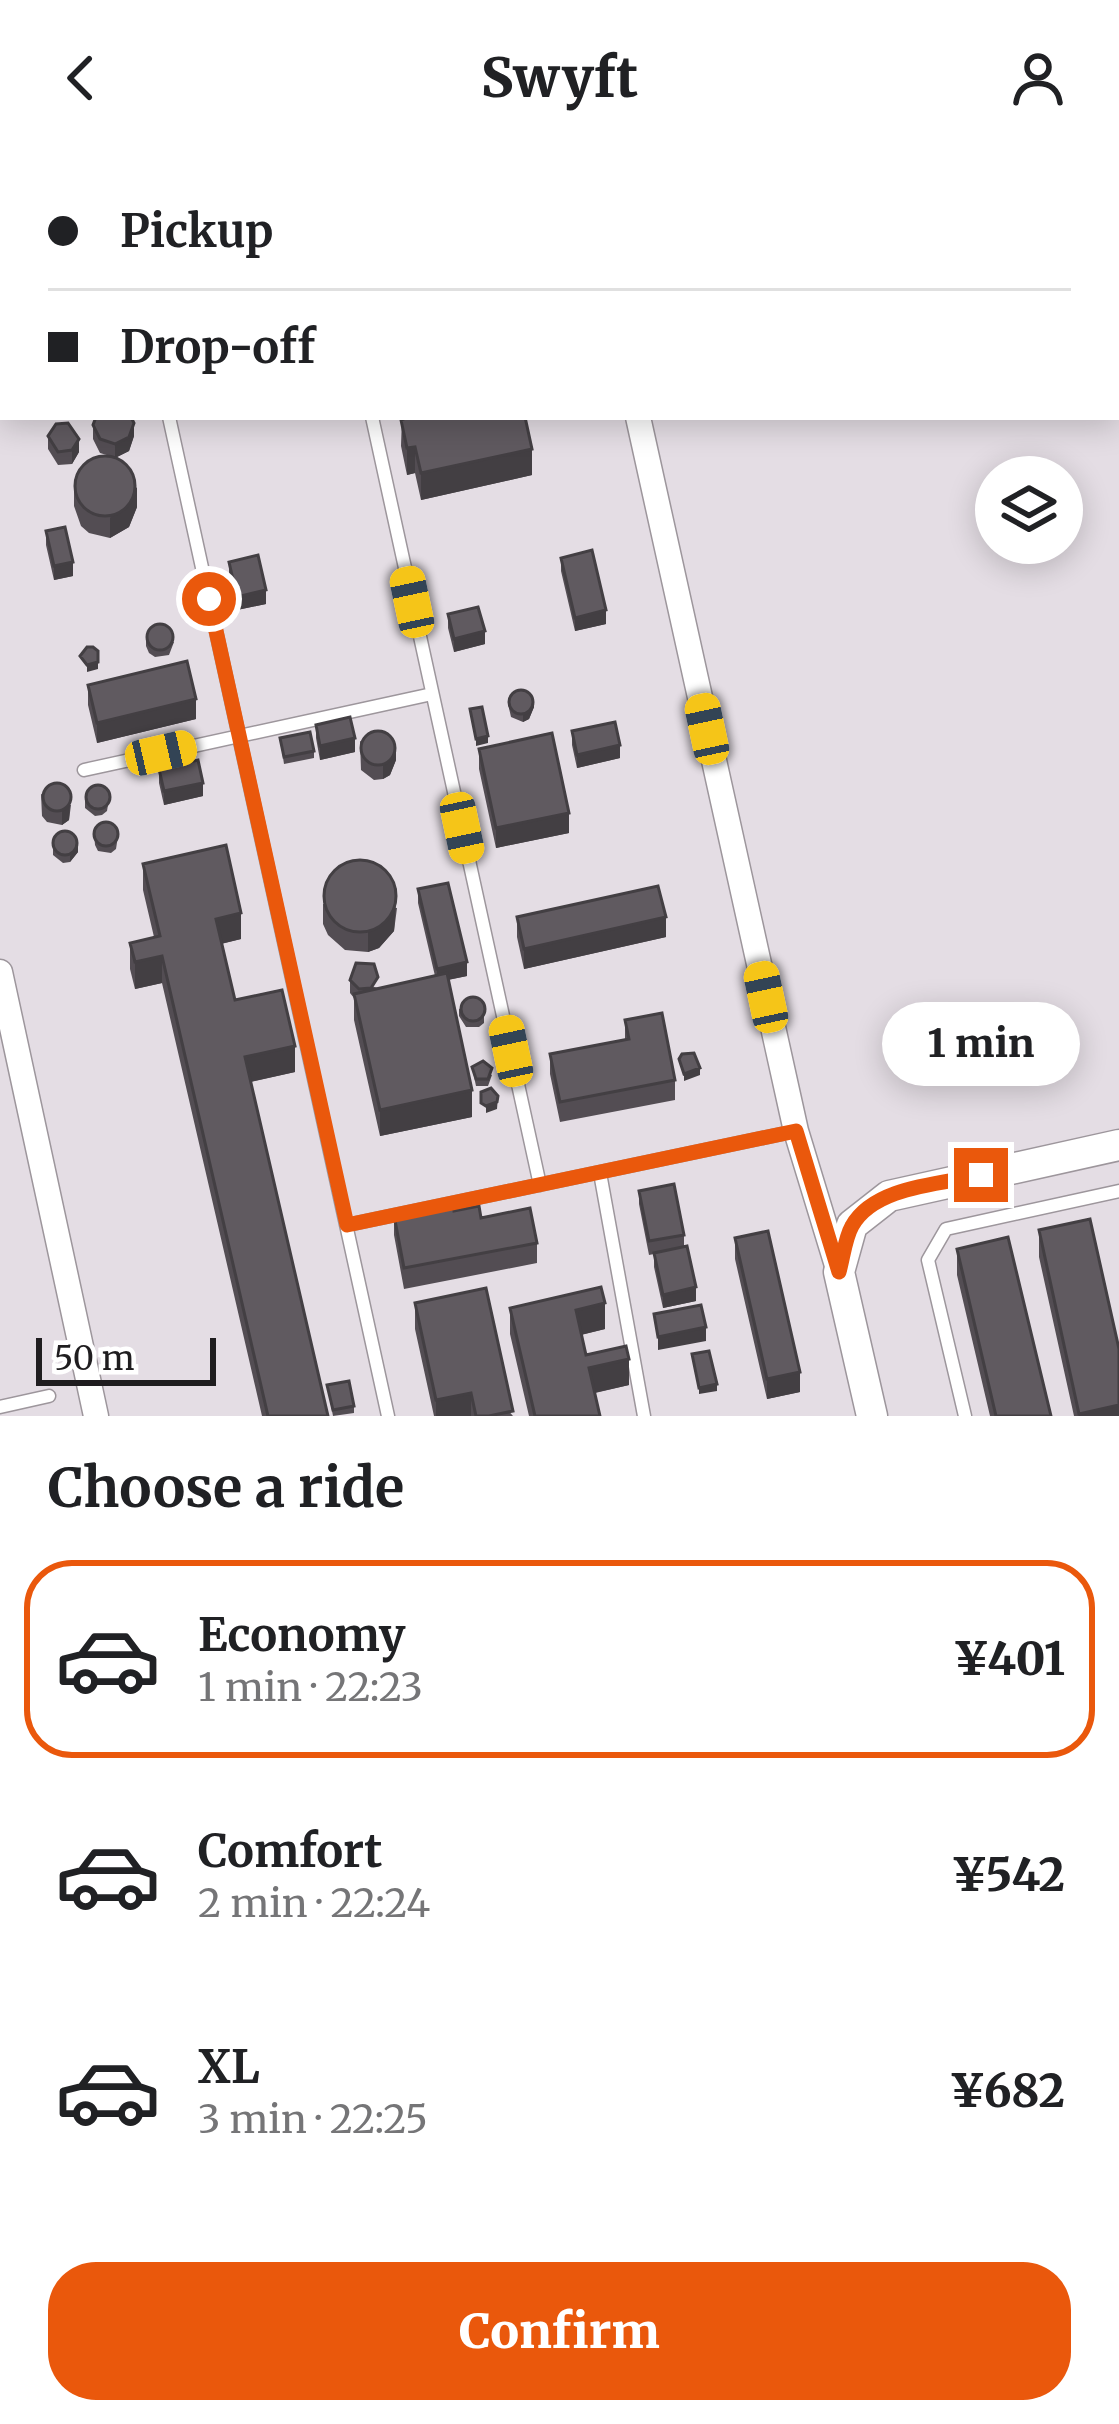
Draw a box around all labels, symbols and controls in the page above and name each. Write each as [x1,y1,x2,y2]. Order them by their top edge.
text: Swyft [481,44,638,112]
icon: back [48,45,114,111]
icon: person [1005,45,1071,111]
text: Pickup [120,203,274,259]
text: Drop-off [120,319,315,375]
map controls [975,456,1083,564]
button: layers [975,456,1083,564]
car [387,563,437,641]
route start [182,572,236,626]
car [682,690,732,768]
car [122,727,200,779]
car [437,789,487,867]
car [741,958,791,1036]
callout: 1 min [882,1001,1080,1085]
car [486,1012,536,1090]
text: 1 min [928,1019,1034,1068]
route end [954,1148,1008,1202]
scale bar [36,1332,216,1385]
text: 50 m [54,1338,135,1379]
text: Choose a ride [48,1454,404,1522]
icon: car [54,1605,162,1713]
text: Economy [198,1607,406,1663]
text: ¥401 [953,1631,1065,1687]
text: 1 min · 22:23 [198,1663,423,1712]
icon: car [54,1821,162,1929]
text: Comfort [198,1823,382,1879]
text: ¥542 [951,1847,1065,1903]
text: 2 min · 22:24 [198,1879,430,1928]
icon: car [54,2037,162,2145]
text: XL [198,2039,260,2095]
text: ¥682 [949,2063,1065,2119]
text: 3 min · 22:25 [198,2095,428,2144]
button: Confirm [48,2262,1071,2400]

